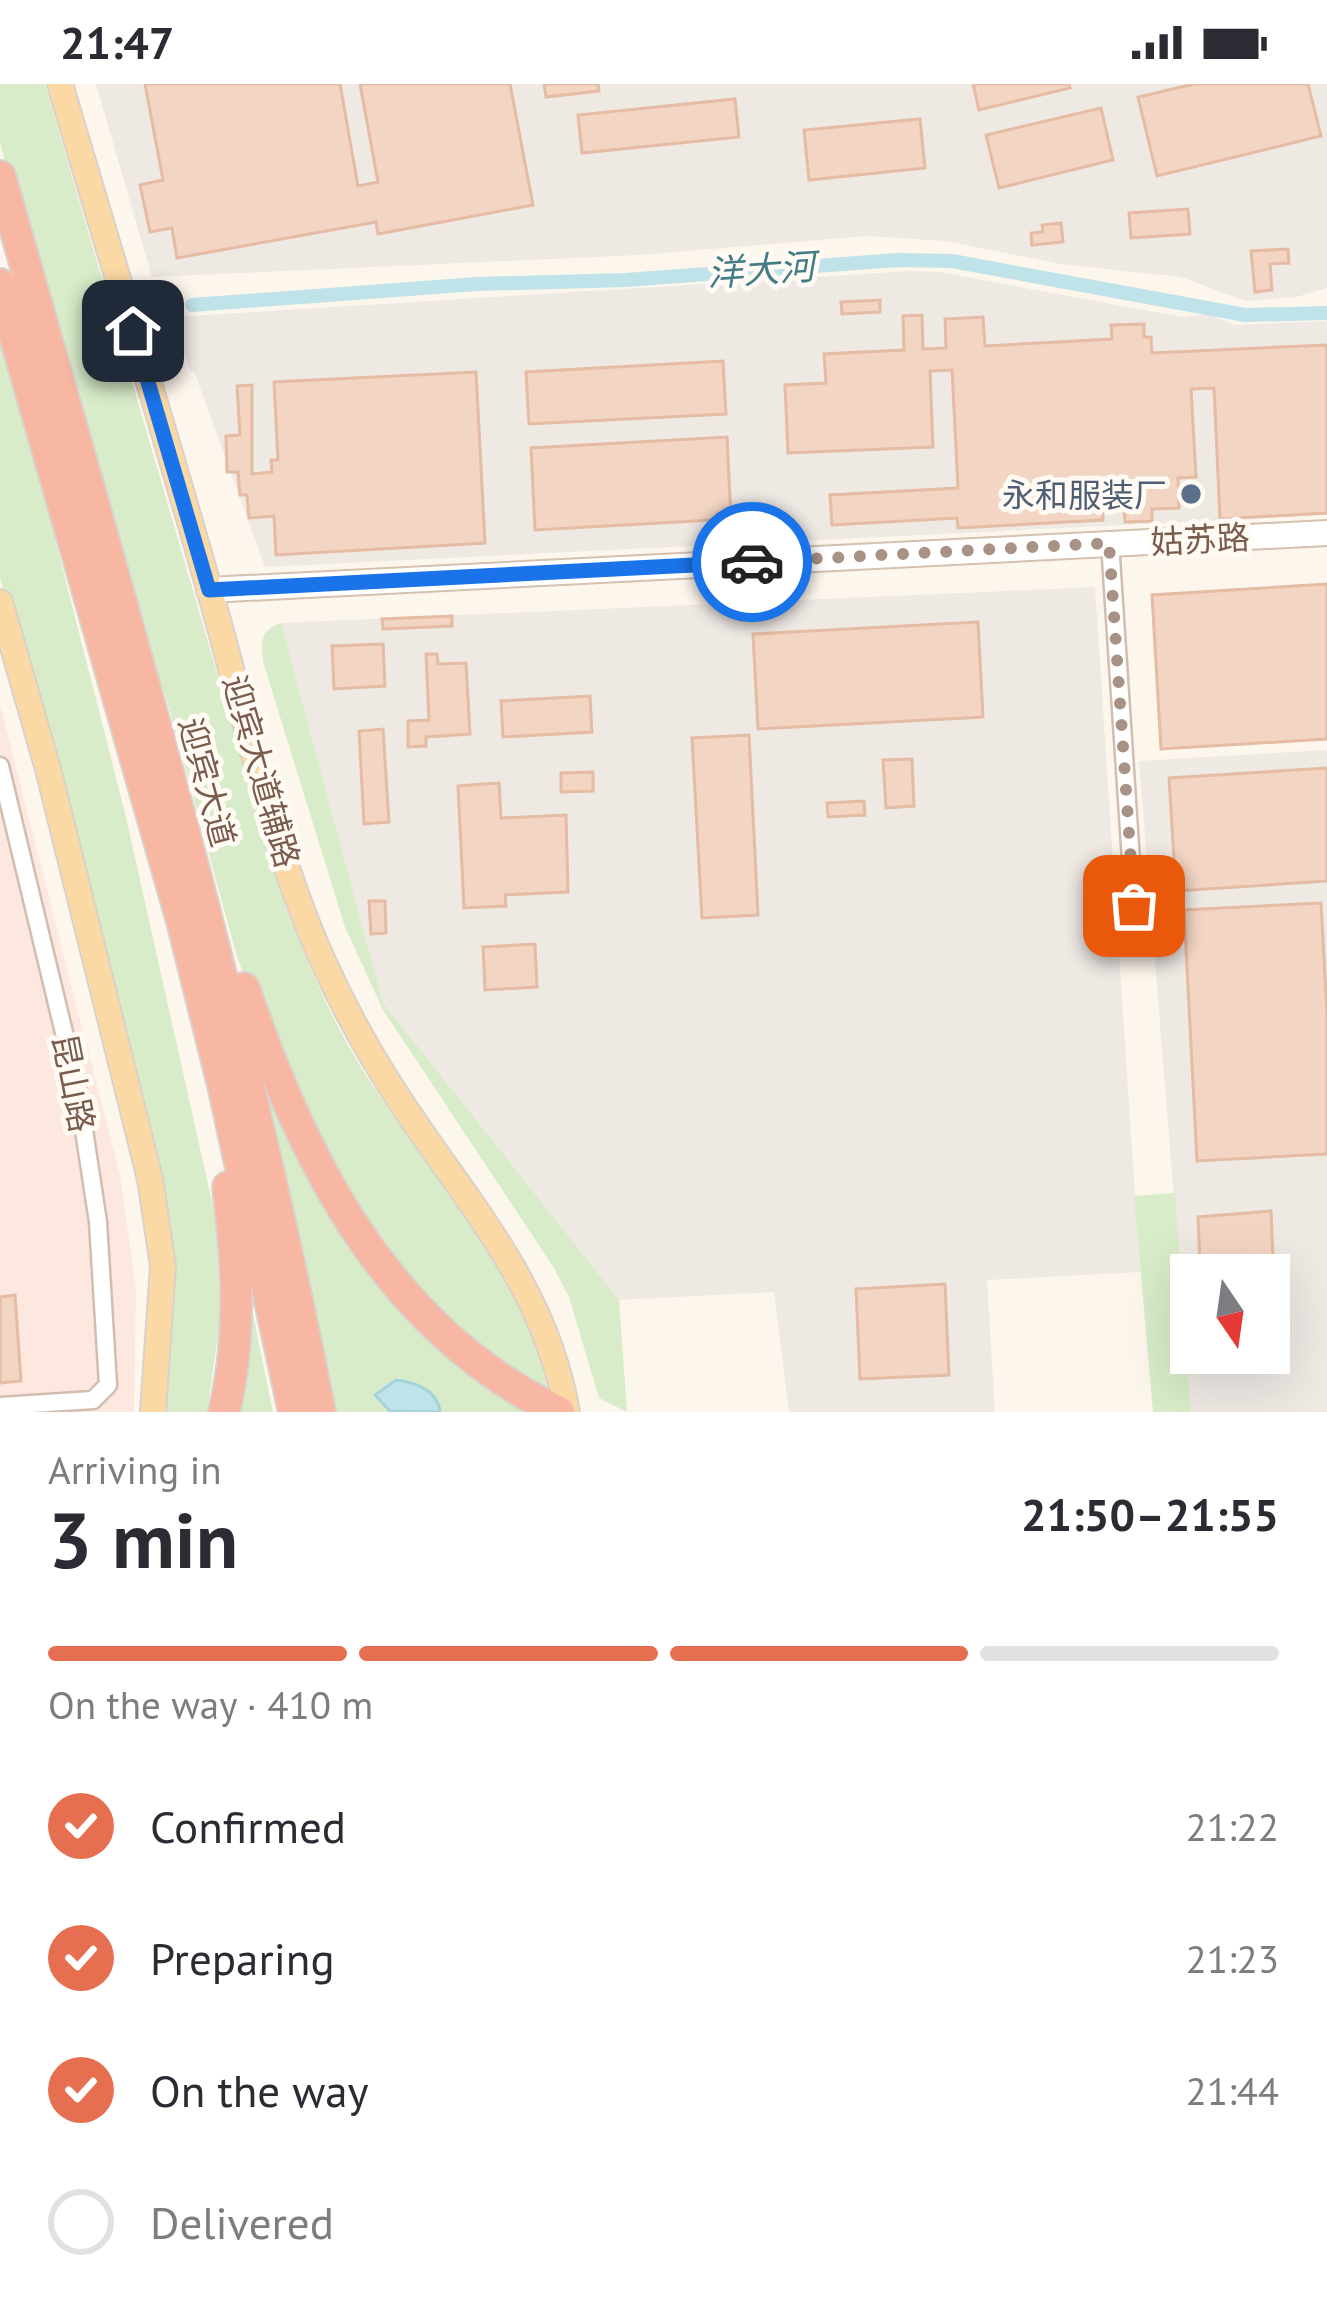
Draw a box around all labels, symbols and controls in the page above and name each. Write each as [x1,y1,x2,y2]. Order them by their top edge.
text: 21:47 [60,13,174,71]
water label: 洋大河 [705,241,822,296]
pin [82,280,184,382]
icon: home [100,298,166,364]
place label: 永和服装厂 [1002,473,1167,516]
marker: 永和服装厂 [1178,481,1204,507]
courier [692,502,812,622]
street label: 姑苏路 [1149,515,1251,563]
icon: car [719,529,785,595]
street label: 迎宾大道辅路 [214,670,310,872]
street label: 迎宾大道 [170,713,246,851]
pin [1083,855,1185,957]
icon: bag [1101,873,1167,939]
street label: 昆山路 [43,1030,105,1136]
north arrow [1170,1254,1290,1374]
map controls [1170,1254,1290,1374]
text: Arriving in [48,1444,222,1495]
text: 21:50–21:55 [1021,1485,1279,1543]
text: 3 min [48,1489,238,1590]
text: On the way · 410 m [48,1679,373,1730]
icon: check [48,1793,114,1859]
text: Confirmed [150,1797,346,1855]
text: 21:22 [1185,1801,1279,1852]
icon: check [48,1925,114,1991]
text: Preparing [150,1929,335,1987]
text: 21:23 [1185,1933,1279,1984]
icon: check [48,2057,114,2123]
text: On the way [150,2061,369,2119]
text: 21:44 [1185,2065,1279,2116]
text: Delivered [150,2193,334,2251]

